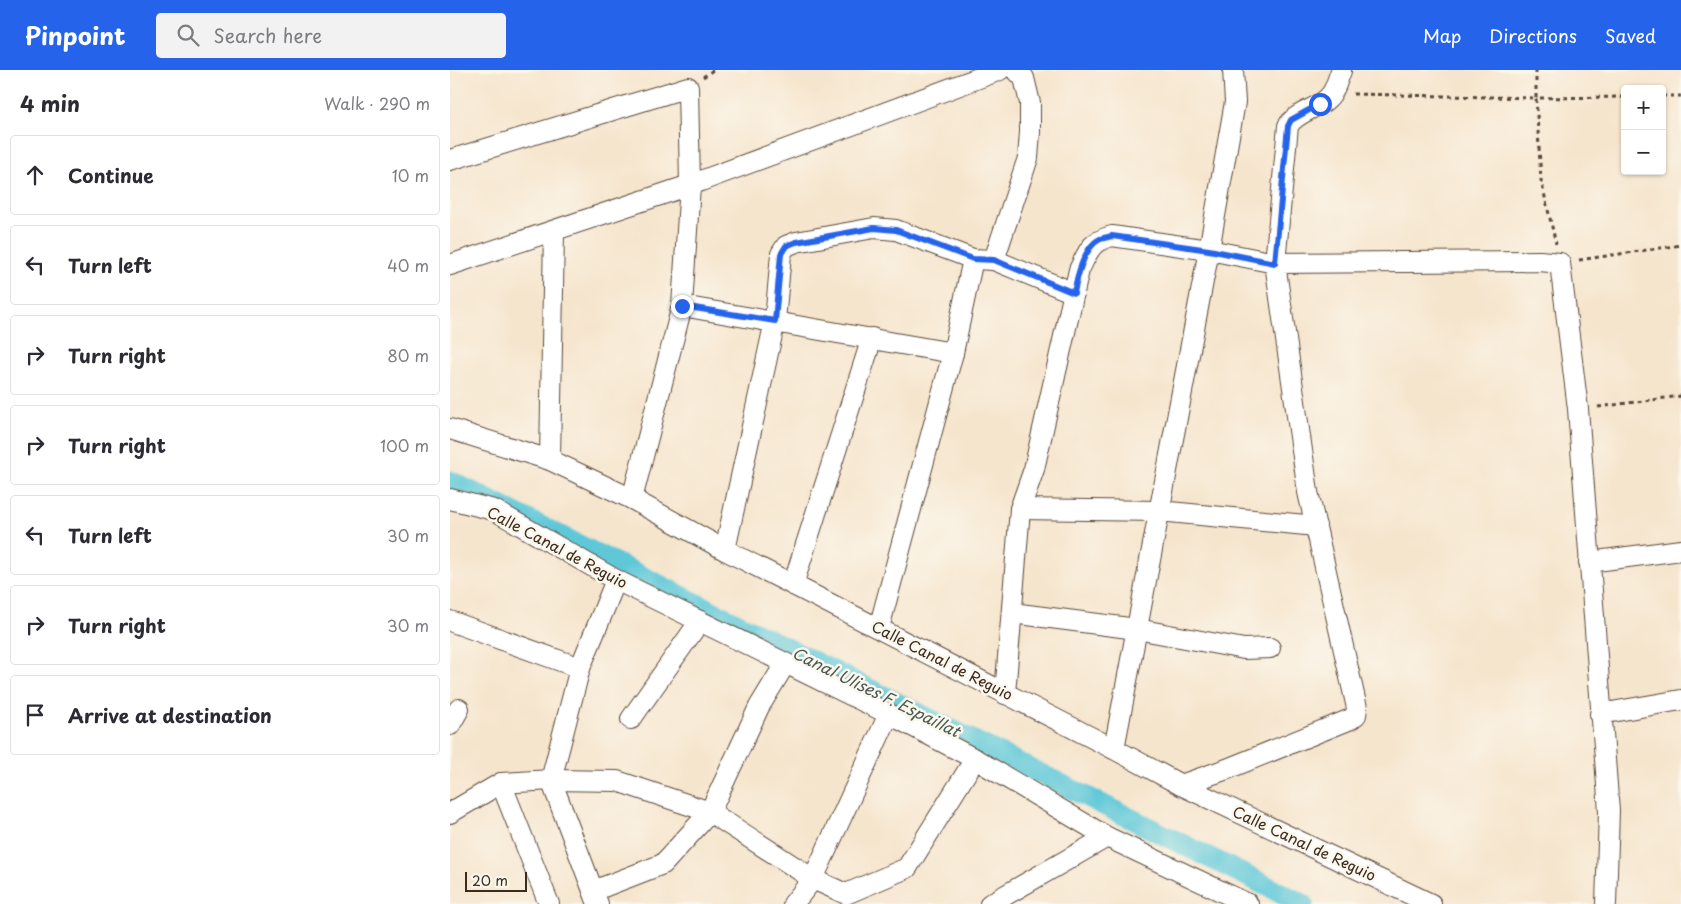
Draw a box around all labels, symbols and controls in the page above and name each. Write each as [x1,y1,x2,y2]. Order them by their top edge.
search box [156,13,506,58]
text: Pinpoint [25,17,126,53]
icon: search [174,21,202,49]
text: Search here [214,21,322,49]
text: Map [1423,22,1461,49]
text: Directions [1489,22,1577,49]
text: Saved [1605,22,1656,49]
map controls [1621,85,1666,175]
button: + [1621,85,1666,130]
text: 4 min [20,87,80,119]
text: Walk · 290 m [324,91,430,115]
route start [1309,93,1332,116]
button: − [1621,130,1666,175]
icon: ahead [21,161,49,189]
text: Continue [68,161,154,189]
text: 10 m [392,163,429,187]
icon: left [21,251,49,279]
text: Turn left [68,251,152,279]
text: 40 m [387,253,429,277]
route end [671,295,694,318]
icon: right [21,341,49,369]
text: Turn right [68,341,166,369]
text: 80 m [387,343,429,367]
icon: right [21,431,49,459]
text: Turn right [68,431,166,459]
text: 100 m [380,433,429,457]
street label: Calle Canal de Reguio [483,500,632,593]
icon: left [21,521,49,549]
text: Turn left [68,521,152,549]
text: 30 m [387,523,429,547]
icon: right [21,611,49,639]
text: Turn right [68,611,166,639]
text: 30 m [387,613,429,637]
street label: Calle Canal de Reguio [868,614,1017,705]
water label: Canal Ulises F. Espaillat [789,640,967,743]
icon: arrive [21,701,49,729]
text: Arrive at destination [68,701,272,729]
street label: Calle Canal de Reguio [1229,799,1380,886]
scale bar [465,869,528,892]
text: 20 m [472,870,508,891]

